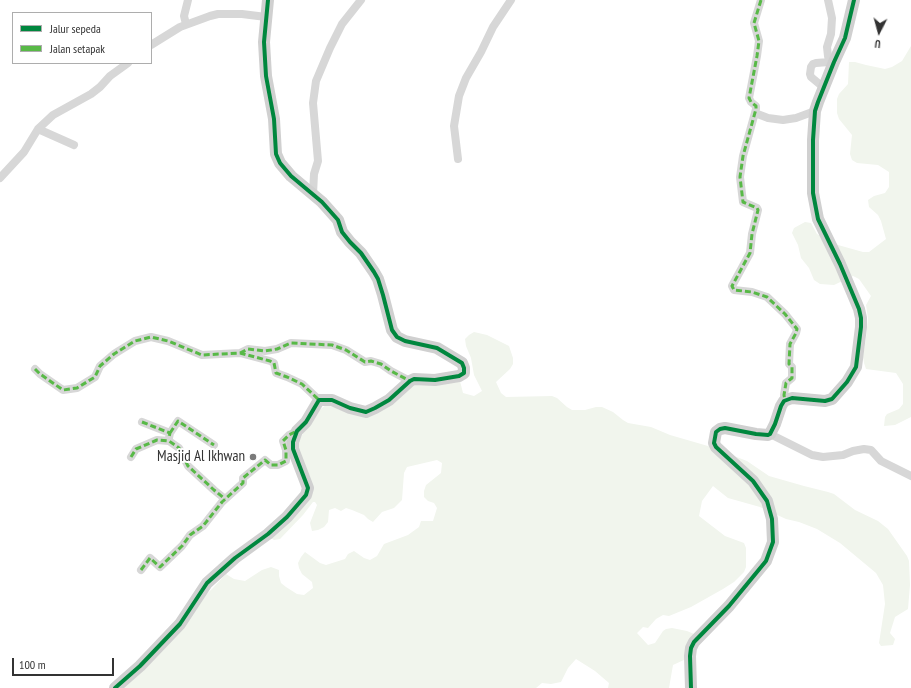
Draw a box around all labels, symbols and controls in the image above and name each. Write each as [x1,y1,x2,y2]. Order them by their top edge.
legend [12,12,152,64]
north arrow [859,12,899,52]
text: Jalur sepeda [50,21,101,36]
text: U [874,37,881,51]
text: Jalan setapak [50,41,105,56]
place label: Masjid Al Ikhwan [157,448,245,466]
marker: Masjid Al Ikhwan [248,452,258,462]
scale bar [14,650,116,676]
text: 100 m [19,657,46,672]

